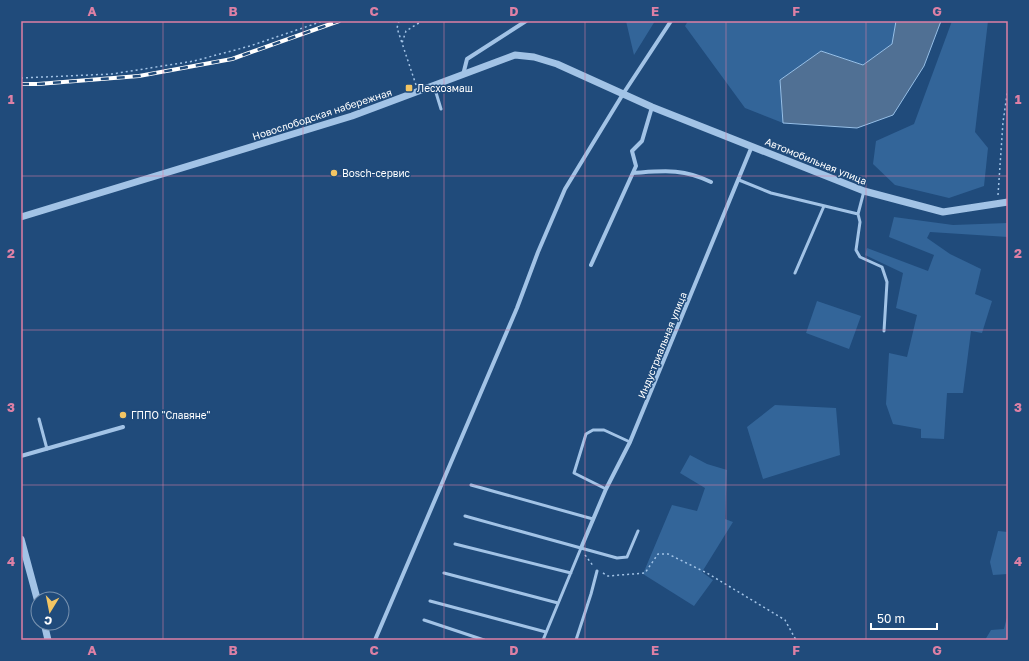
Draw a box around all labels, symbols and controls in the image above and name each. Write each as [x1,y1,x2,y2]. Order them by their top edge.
text: A [87,3,97,19]
text: B [228,3,238,19]
text: C [369,3,379,19]
text: D [509,3,519,19]
text: E [651,3,659,19]
text: F [792,3,800,19]
text: G [932,3,942,19]
place label: Лесхозмаш [417,82,473,94]
marker: Лесхозмаш [404,83,414,93]
street label: Новослободская набережная [251,86,393,142]
text: 1 [8,91,15,107]
text: 1 [1015,91,1022,107]
street label: Автомобильная улица [763,135,869,187]
place label: Bosch-сервис [342,167,411,179]
marker: Bosch-сервис [329,168,339,178]
text: 2 [7,245,15,261]
text: 2 [1014,245,1022,261]
street label: Индустриальная улица [635,290,689,400]
text: 3 [7,399,15,415]
text: 3 [1014,399,1022,415]
place label: ГППО "Славяне" [131,409,211,421]
marker: ГППО "Славяне" [118,410,128,420]
text: 4 [7,553,15,569]
text: 4 [1014,553,1022,569]
north arrow [30,591,70,631]
scale bar [871,605,937,631]
text: 50 m [877,611,905,626]
text: С [43,614,53,628]
text: A [87,642,97,658]
text: B [228,642,238,658]
text: C [369,642,379,658]
text: D [509,642,519,658]
text: E [651,642,659,658]
text: F [792,642,800,658]
text: G [932,642,942,658]

